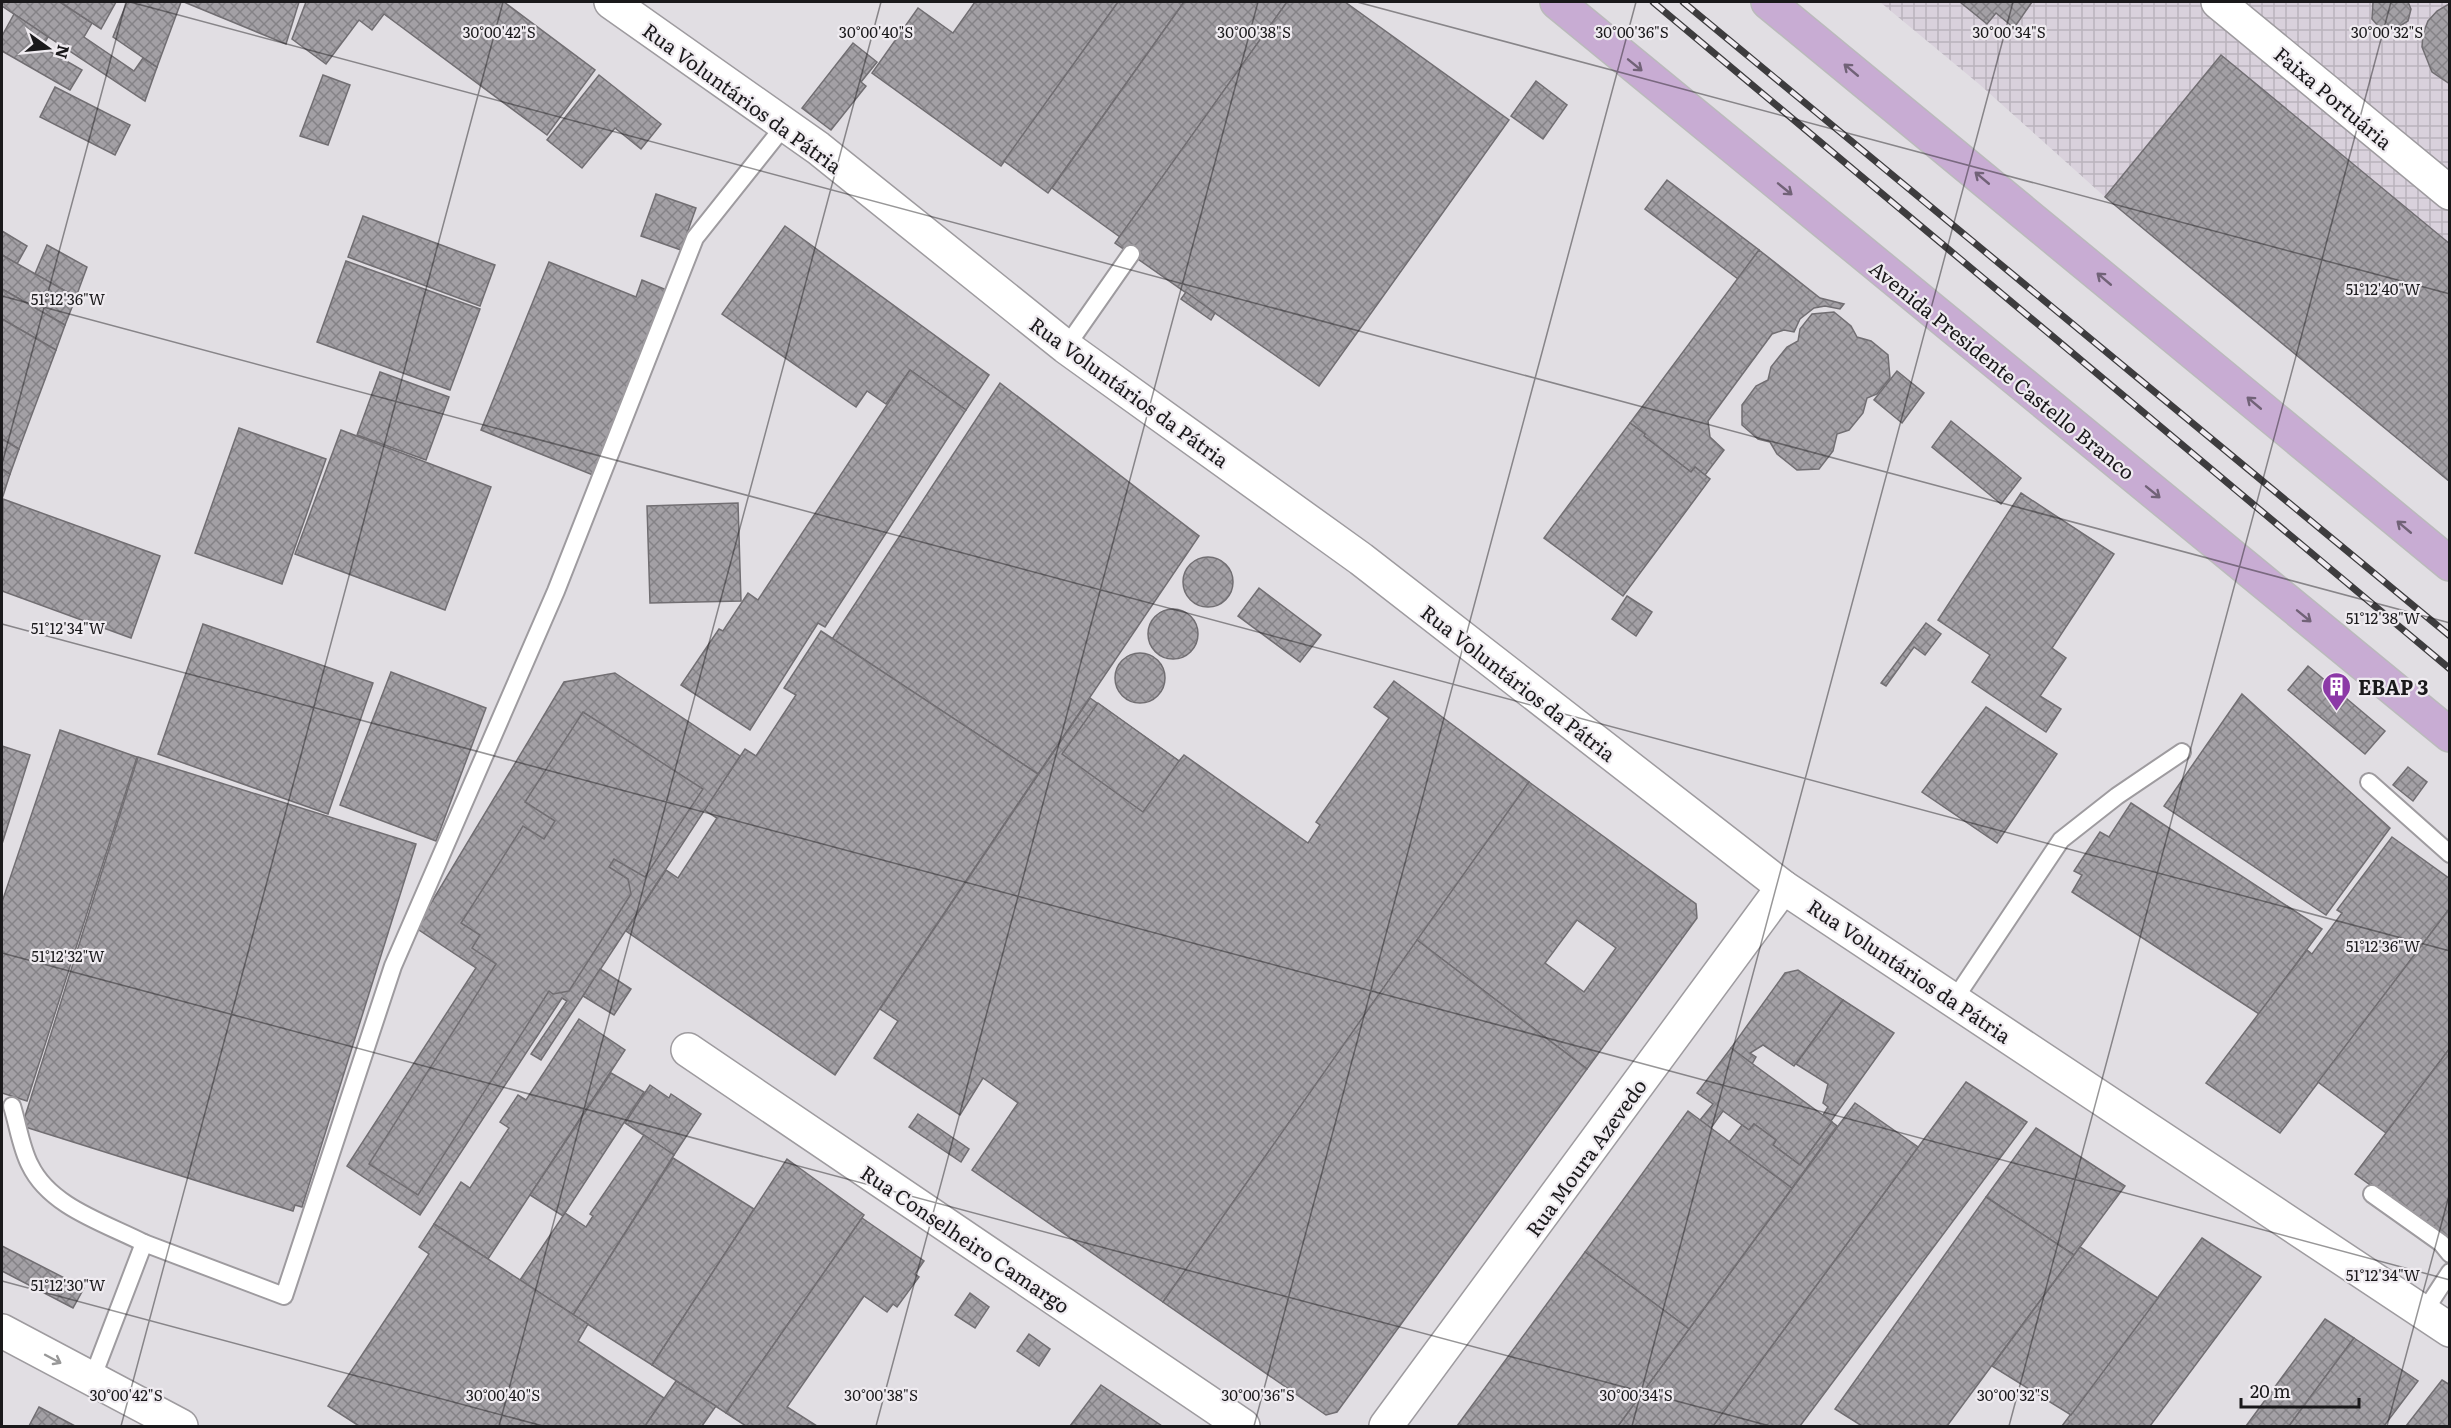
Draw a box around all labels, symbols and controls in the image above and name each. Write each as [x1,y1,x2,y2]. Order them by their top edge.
street label: Rua Voluntários da Pátria [637,14,849,180]
north arrow [18,18,78,78]
text: 30°00'42"S [462,20,536,43]
text: 30°00'40"S [839,20,913,43]
text: 30°00'38"S [1217,20,1291,43]
text: 30°00'36"S [1595,20,1669,43]
text: 30°00'34"S [1972,20,2046,43]
text: 30°00'32"S [2351,20,2423,43]
street label: Faixa Portuária [2268,39,2400,156]
text: N [50,43,77,62]
one-way arrow [1627,59,1643,72]
one-way arrow [1843,63,1859,76]
one-way arrow [1975,171,1990,185]
one-way arrow [1777,183,1793,196]
street label: Avenida Presidente Castello Branco [1864,252,2142,486]
one-way arrow [2096,272,2112,285]
text: 51°12'40"W [2345,277,2421,300]
text: 51°12'36"W [31,287,106,310]
street label: Rua Voluntários da Pátria [1024,308,1236,474]
one-way arrow [2247,396,2262,410]
one-way arrow [2145,485,2160,499]
one-way arrow [2396,521,2412,534]
street label: Rua Voluntários da Pátria [1415,596,1623,768]
text: 51°12'38"W [2346,606,2421,629]
one-way arrow [2296,609,2312,622]
text: 51°12'34"W [31,616,106,639]
building icon: EBAP 3 [2321,670,2353,712]
place label: EBAP 3 [2358,671,2428,701]
street label: Rua Voluntários da Pátria [1802,891,2018,1050]
text: 51°12'36"W [2346,934,2421,957]
text: 51°12'32"W [31,944,105,967]
street label: Rua Moura Azevedo [1517,1072,1653,1242]
street label: Rua Conselheiro Camargo [855,1157,1077,1319]
text: 51°12'34"W [2346,1263,2421,1286]
text: 51°12'30"W [31,1273,106,1296]
one-way arrow [44,1353,62,1365]
scale bar [2241,1371,2360,1409]
text: 20 m [2250,1377,2291,1404]
text: 30°00'42"S [89,1383,163,1406]
text: 30°00'40"S [466,1383,540,1406]
text: 30°00'38"S [844,1383,918,1406]
text: 30°00'36"S [1221,1383,1295,1406]
text: 30°00'34"S [1599,1383,1673,1406]
text: 30°00'32"S [1977,1383,2049,1406]

